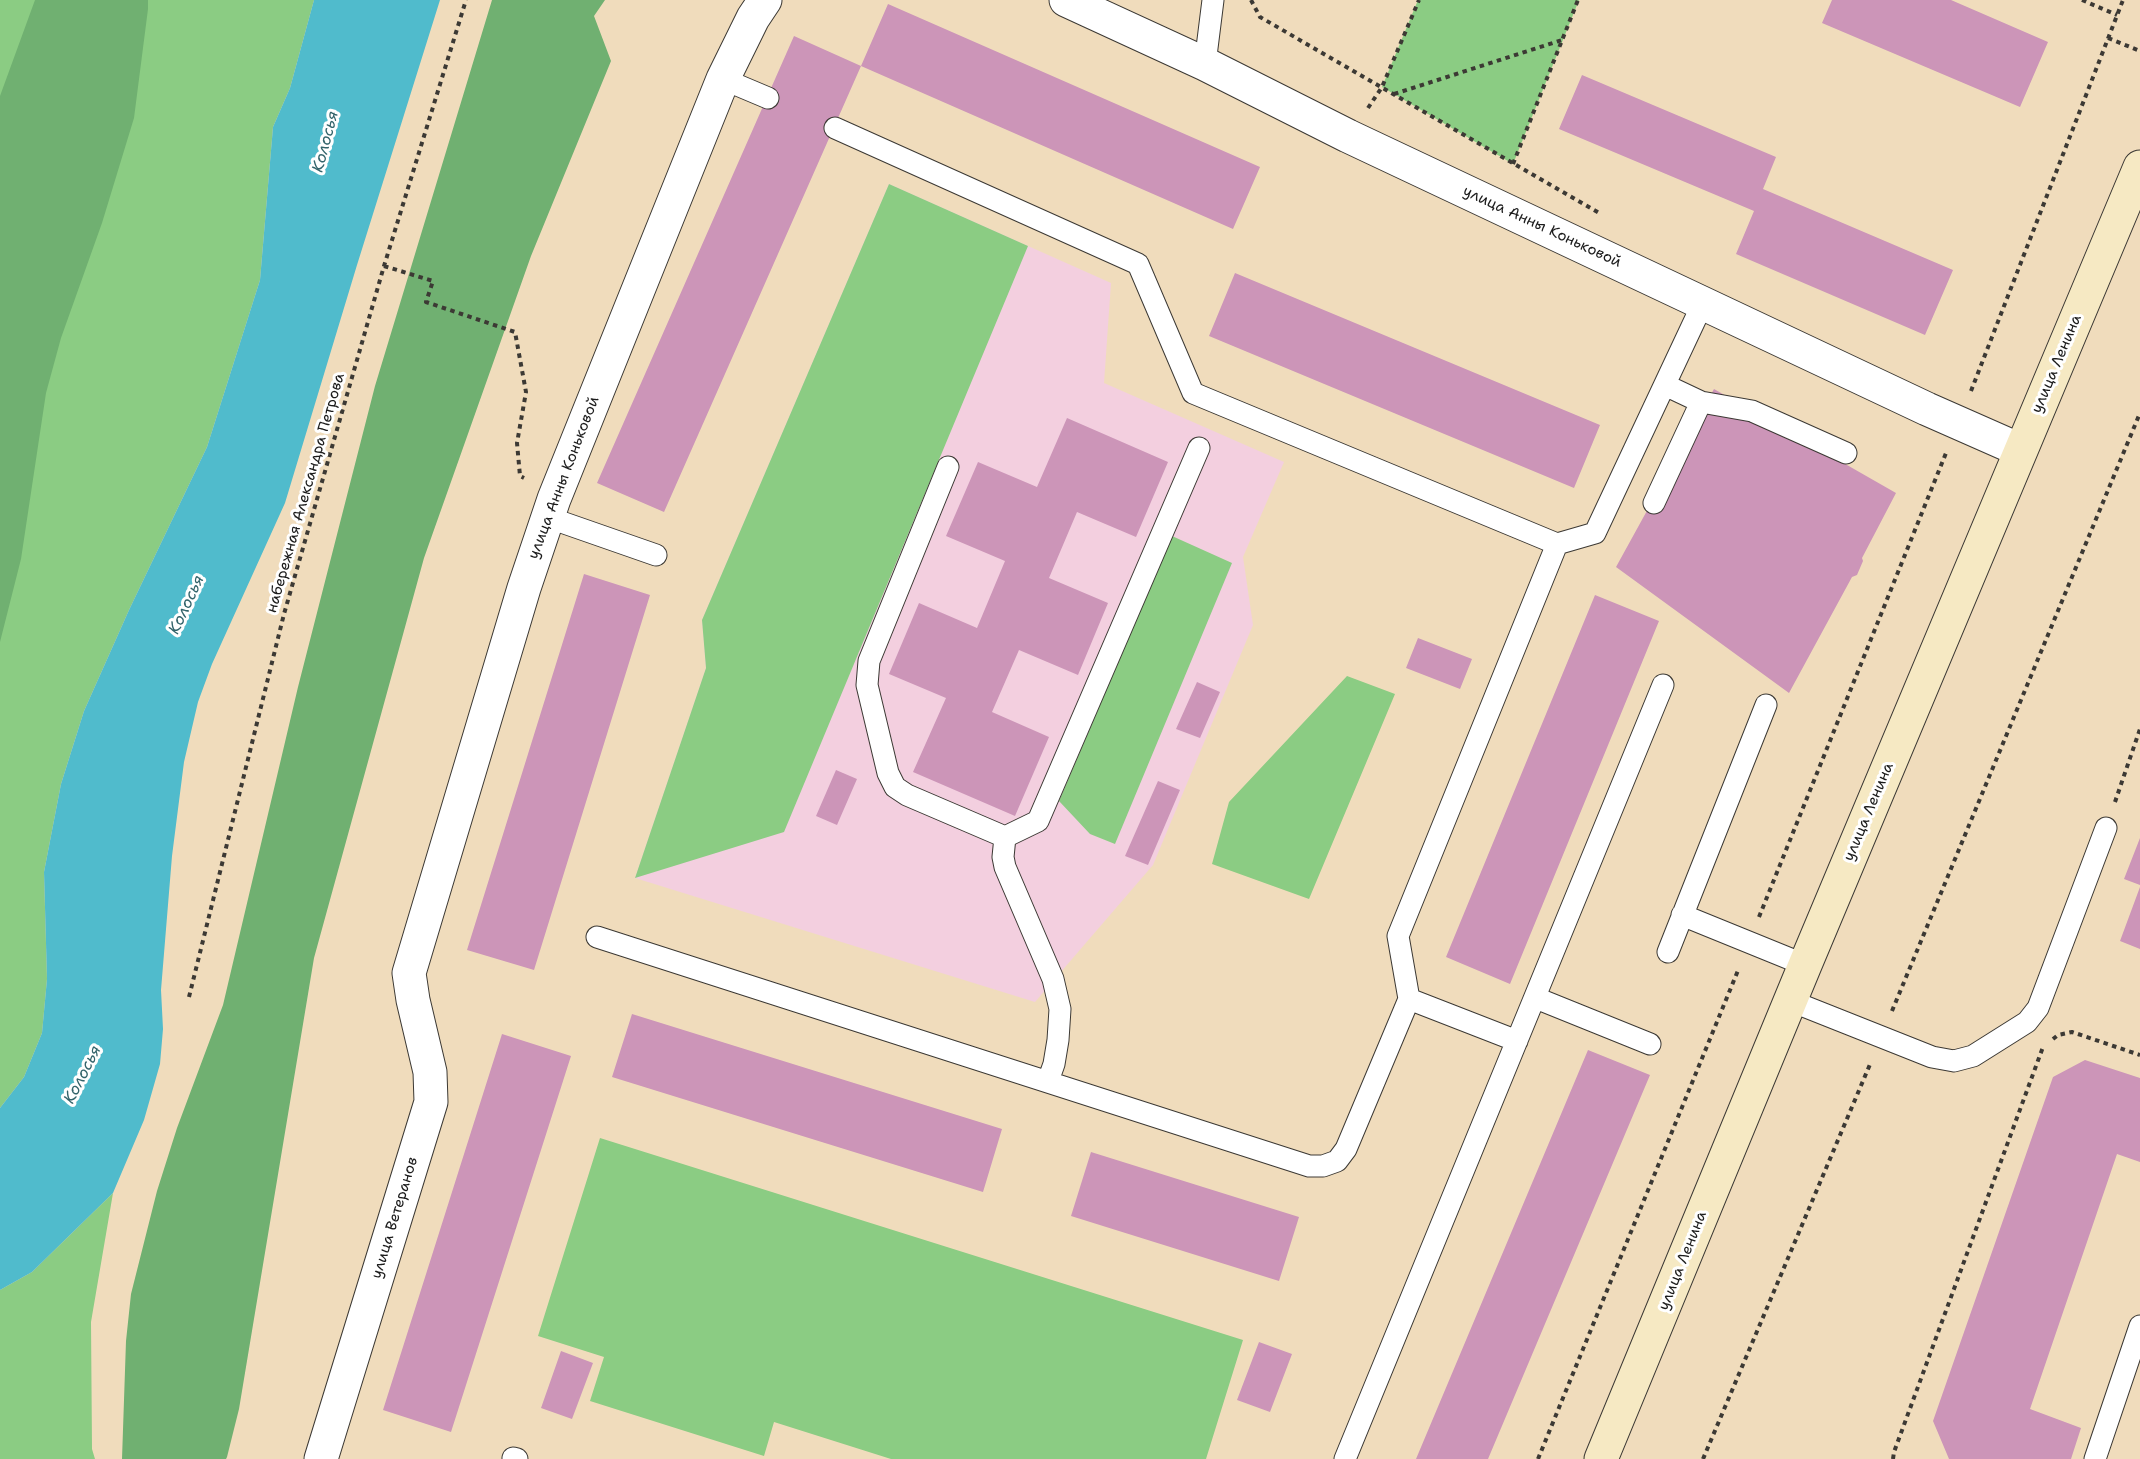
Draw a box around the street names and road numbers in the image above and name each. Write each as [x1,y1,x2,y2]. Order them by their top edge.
street label: улица Анны Коньковой [1460,182,1624,272]
street label: улица Ленина [2028,312,2086,416]
street label: набережная Александра Петрова [263,371,349,615]
street label: улица Анны Коньковой [525,394,603,562]
street label: улица Ленина [1840,760,1898,864]
street label: улица Ветеранов [368,1155,422,1281]
street label: улица Ленина [1655,1209,1711,1313]

